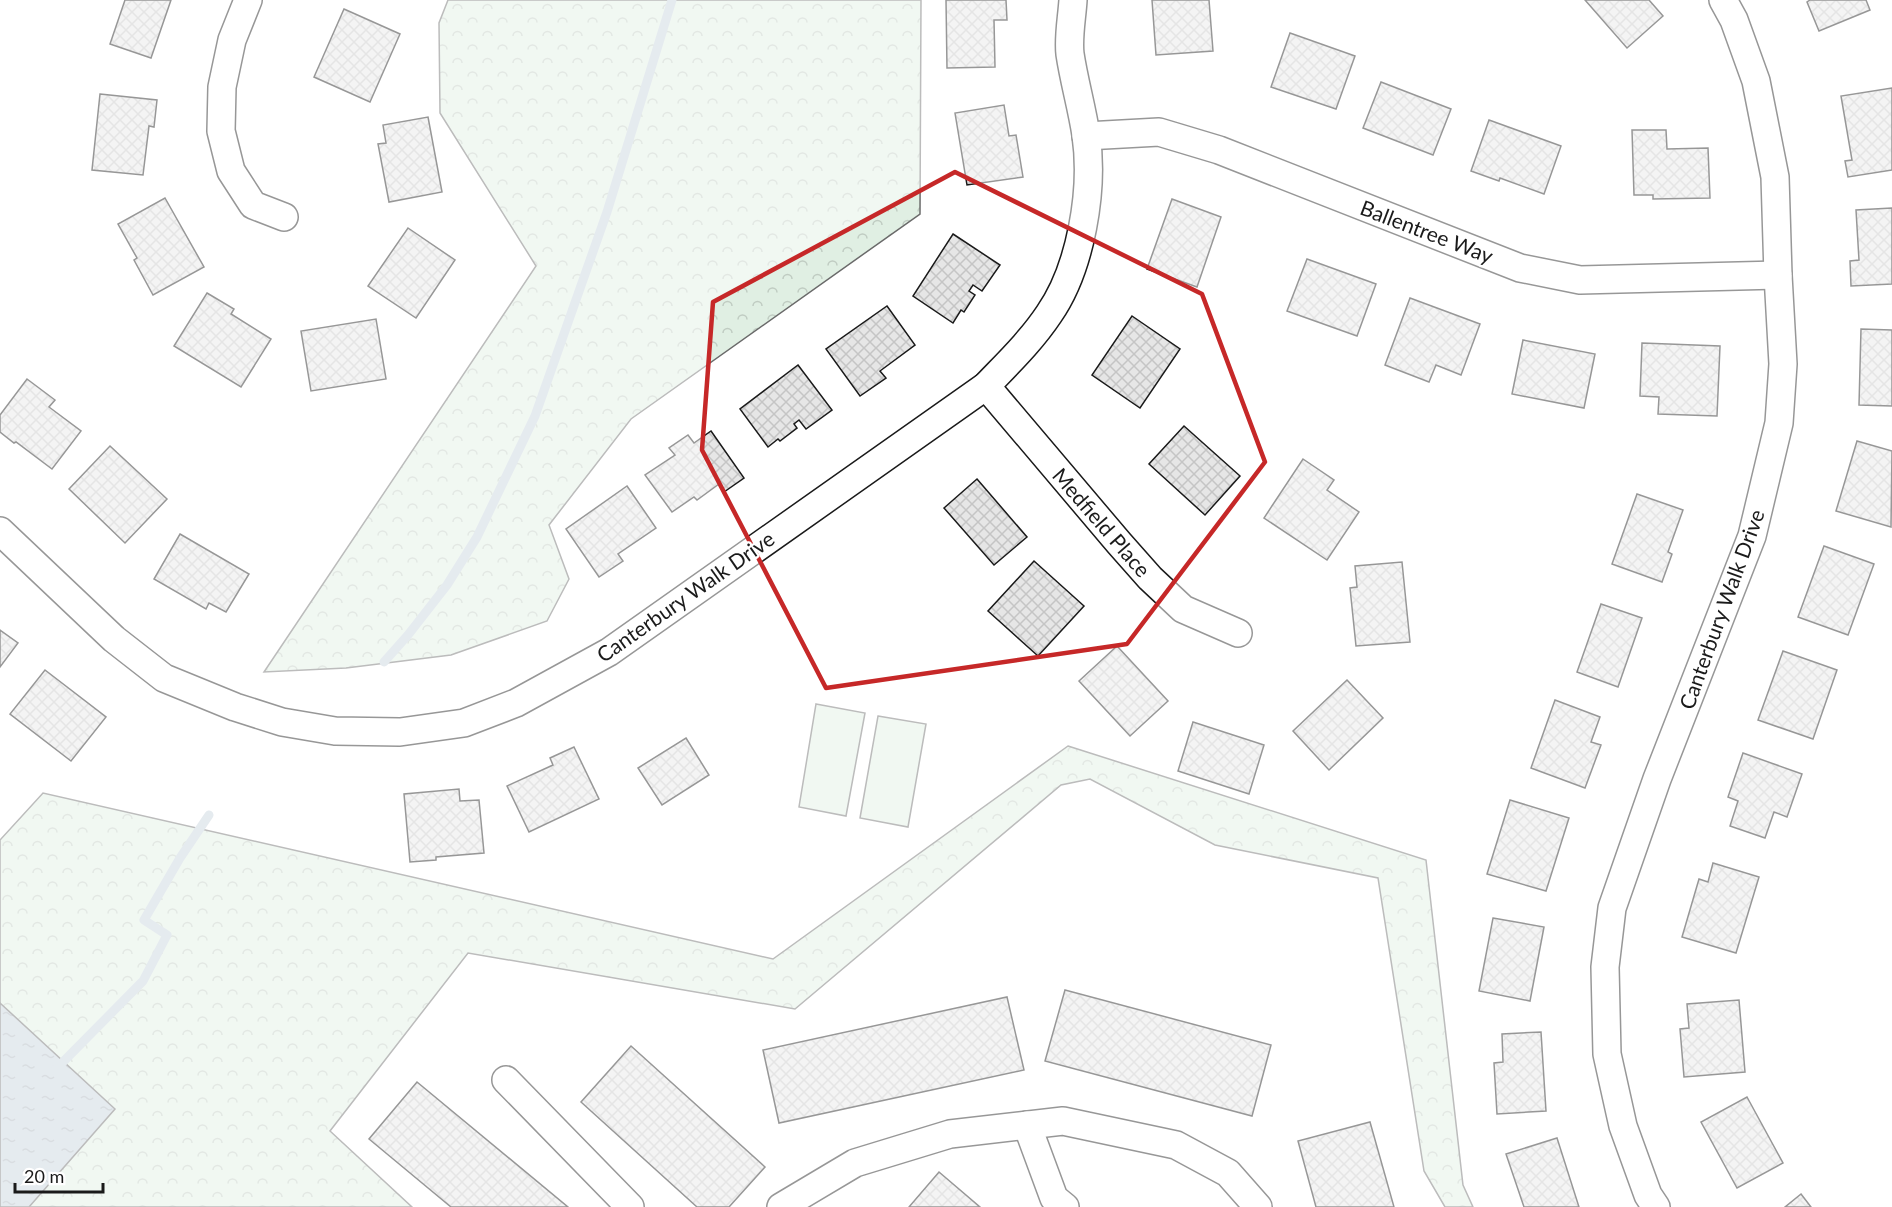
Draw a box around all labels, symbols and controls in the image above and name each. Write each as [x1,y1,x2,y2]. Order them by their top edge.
street label: Ballentree Way [1357,194,1497,268]
street label: Medfield Place [1048,462,1156,582]
street label: Canterbury Walk Drive [1673,506,1769,712]
street label: Canterbury Walk Drive [591,525,779,667]
scale bar [15,1156,104,1194]
text: 20 m [24,1165,64,1187]

